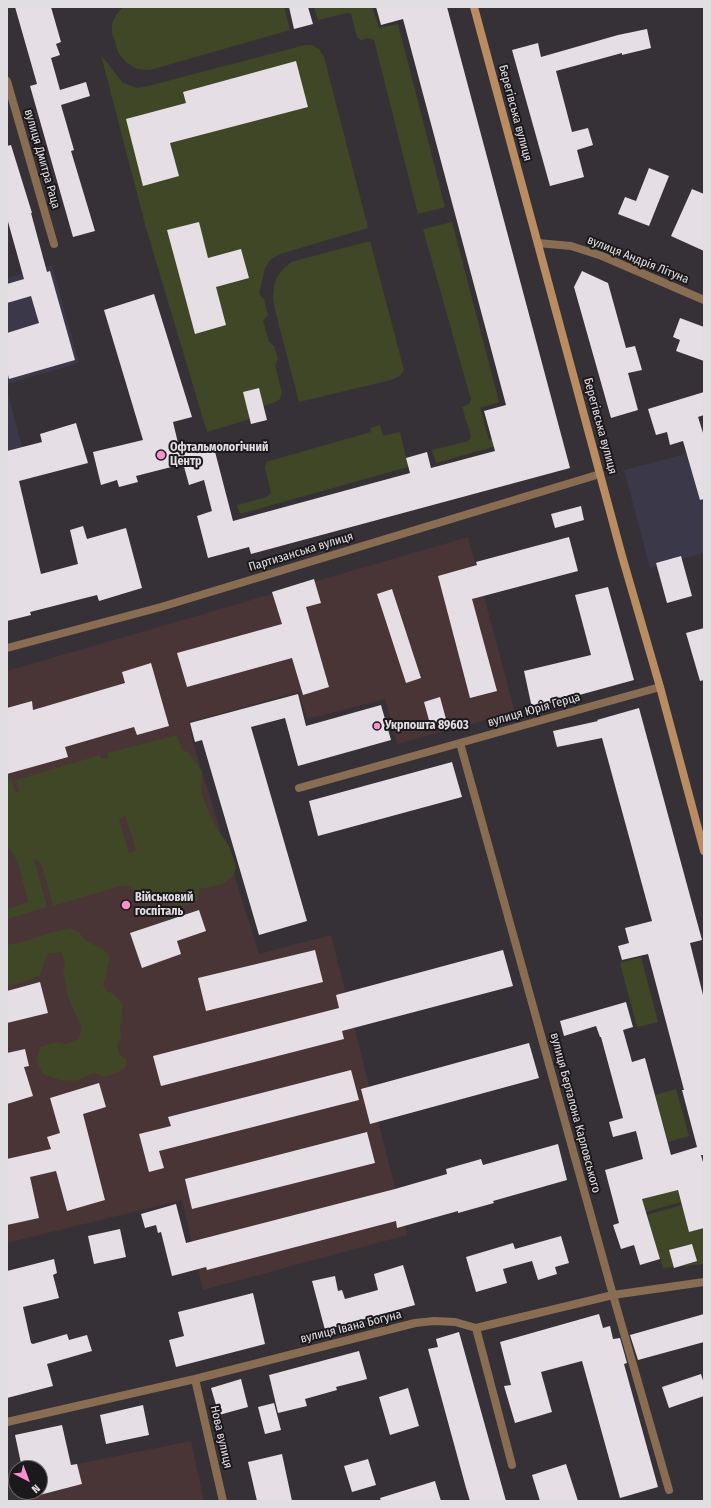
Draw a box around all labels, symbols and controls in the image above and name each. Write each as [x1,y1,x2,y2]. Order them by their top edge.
street label: Берегівська вулиця [495,63,535,163]
street label: вулиця Дмитра Раца [21,108,63,210]
street label: вулиця Андрія Літуна [585,233,691,287]
street label: Берегівська вулиця [580,376,620,476]
place label: Офтальмологічний Центр [170,441,268,469]
marker: Офтальмологічний Центр [155,449,167,461]
street label: Партизанська вулиця [247,529,355,575]
street label: вулиця Юрія Герца [486,690,582,730]
place label: Укрпошта 89603 [385,719,469,733]
marker: Укрпошта 89603 [372,721,382,731]
place label: Військовий госпіталь [135,891,193,919]
marker: Військовий госпіталь [120,899,132,911]
street label: вулиця Берталона Карловського [547,1031,603,1195]
street label: вулиця Івана Богуна [299,1307,403,1347]
street label: Нова вулиця [207,1404,235,1470]
north arrow [8,1460,48,1500]
text: N [29,1482,42,1496]

